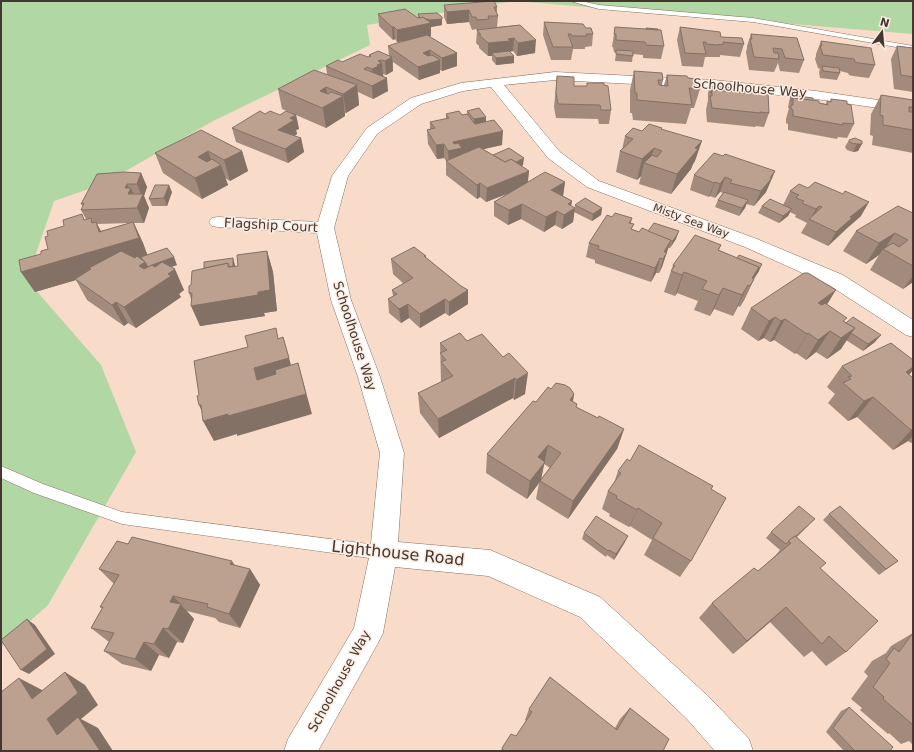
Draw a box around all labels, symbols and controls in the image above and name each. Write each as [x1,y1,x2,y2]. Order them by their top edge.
north arrow [862,12,902,52]
text: N [878,15,891,30]
street label: Schoolhouse Way [692,76,808,100]
street label: Misty Sea Way [651,201,731,241]
street label: Flagship Court [224,215,318,235]
street label: Schoolhouse Way [330,279,380,393]
street label: Lighthouse Road [331,537,465,569]
street label: Schoolhouse Way [305,627,373,735]

